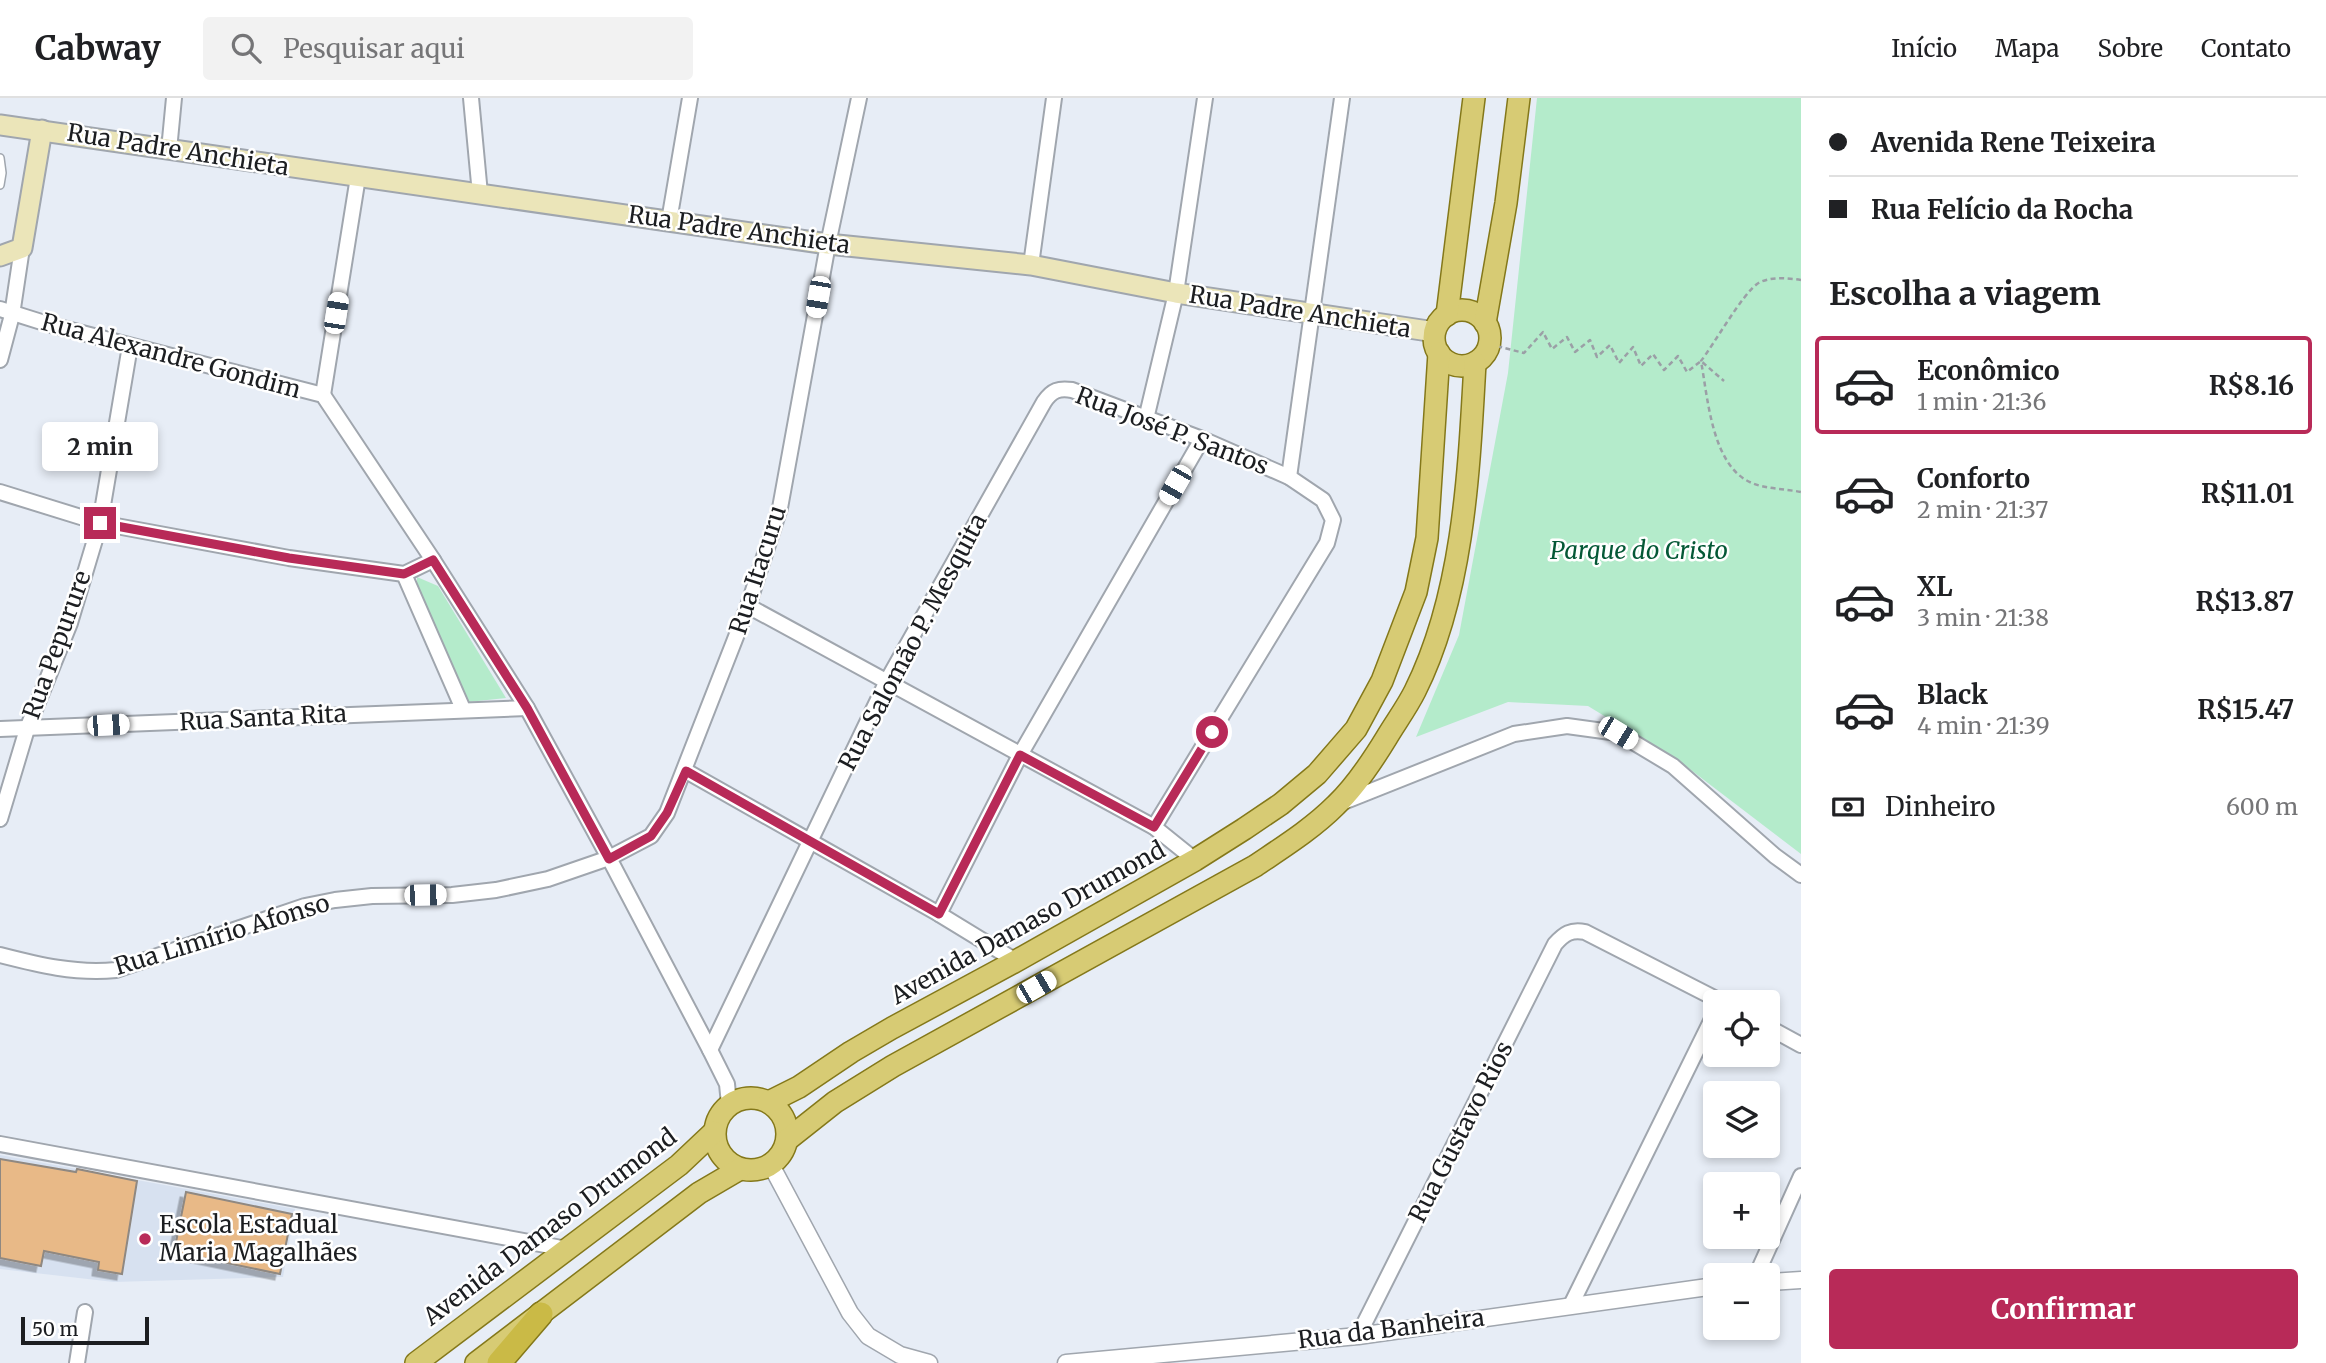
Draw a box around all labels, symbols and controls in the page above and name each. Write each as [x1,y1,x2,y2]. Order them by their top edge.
search box [203,17,693,80]
text: Cabway [35,28,161,69]
icon: search [227,29,265,67]
text: Pesquisar aqui [283,32,465,65]
text: Início [1891,33,1957,64]
text: Mapa [1995,33,2059,64]
text: Sobre [2097,33,2163,64]
text: Contato [2201,33,2291,64]
street label: Rua Padre Anchieta [65,117,291,182]
text: Avenida Rene Teixeira [1871,126,2156,159]
text: Rua Felício da Rocha [1871,193,2133,226]
street label: Rua Padre Anchieta [626,199,852,260]
car [805,274,832,320]
text: Escolha a viagem [1829,274,2101,314]
street label: Rua Padre Anchieta [1187,279,1413,344]
car [323,291,350,335]
street label: Rua Alexandre Gondim [38,306,304,405]
icon: car [1833,354,1896,417]
text: Econômico [1917,354,2060,387]
text: R$8.16 [2209,369,2294,402]
street label: Rua José P. Santos [1071,379,1273,482]
text: 1 min · 21:36 [1917,387,2046,416]
callout: 2 min [42,422,158,470]
text: 2 min [67,432,133,461]
car [1156,462,1195,508]
icon: car [1833,462,1896,525]
text: Conforto [1917,462,2030,495]
text: R$11.01 [2201,477,2294,510]
text: 2 min · 21:37 [1917,495,2048,524]
street label: Rua Itacuru [722,502,793,638]
route end [84,507,116,539]
street label: Rua Salomão P. Mesquita [832,508,994,776]
park label: Parque do Cristo [1550,535,1728,566]
street label: Rua Pepurure [15,566,98,723]
icon: car [1833,570,1896,633]
text: XL [1917,570,1953,603]
text: R$13.87 [2196,585,2294,618]
text: 3 min · 21:38 [1917,603,2049,632]
icon: car [1833,678,1896,741]
text: Black [1917,678,1988,711]
text: R$15.47 [2197,693,2294,726]
street label: Rua Santa Rita [178,698,348,737]
text: 4 min · 21:39 [1917,711,2050,740]
car [87,713,130,737]
car [1595,713,1642,753]
route start [1196,716,1228,748]
icon: cash [1829,788,1867,826]
text: Dinheiro [1885,790,1995,823]
text: 600 m [2226,792,2298,821]
street label: Avenida Damaso Drumond [884,834,1171,1012]
car [404,884,447,906]
street label: Rua Limírio Afonso [110,887,333,982]
car [1013,967,1060,1007]
map controls [1703,990,1780,1340]
button: locate [1703,990,1780,1067]
street label: Rua Gustavo Rios [1401,1036,1520,1228]
button: layers [1703,1081,1780,1158]
street label: Avenida Damaso Drumond [416,1121,683,1333]
button: + [1703,1172,1780,1249]
place label: Escola Estadual Maria Magalhães [159,1209,358,1268]
marker: Escola Estadual Maria Magalhães [137,1231,153,1247]
button: − [1703,1263,1780,1340]
button: Confirmar [1829,1269,2298,1349]
street label: Rua da Banheira [1296,1302,1486,1355]
scale bar [21,1314,149,1346]
text: 50 m [32,1317,78,1341]

